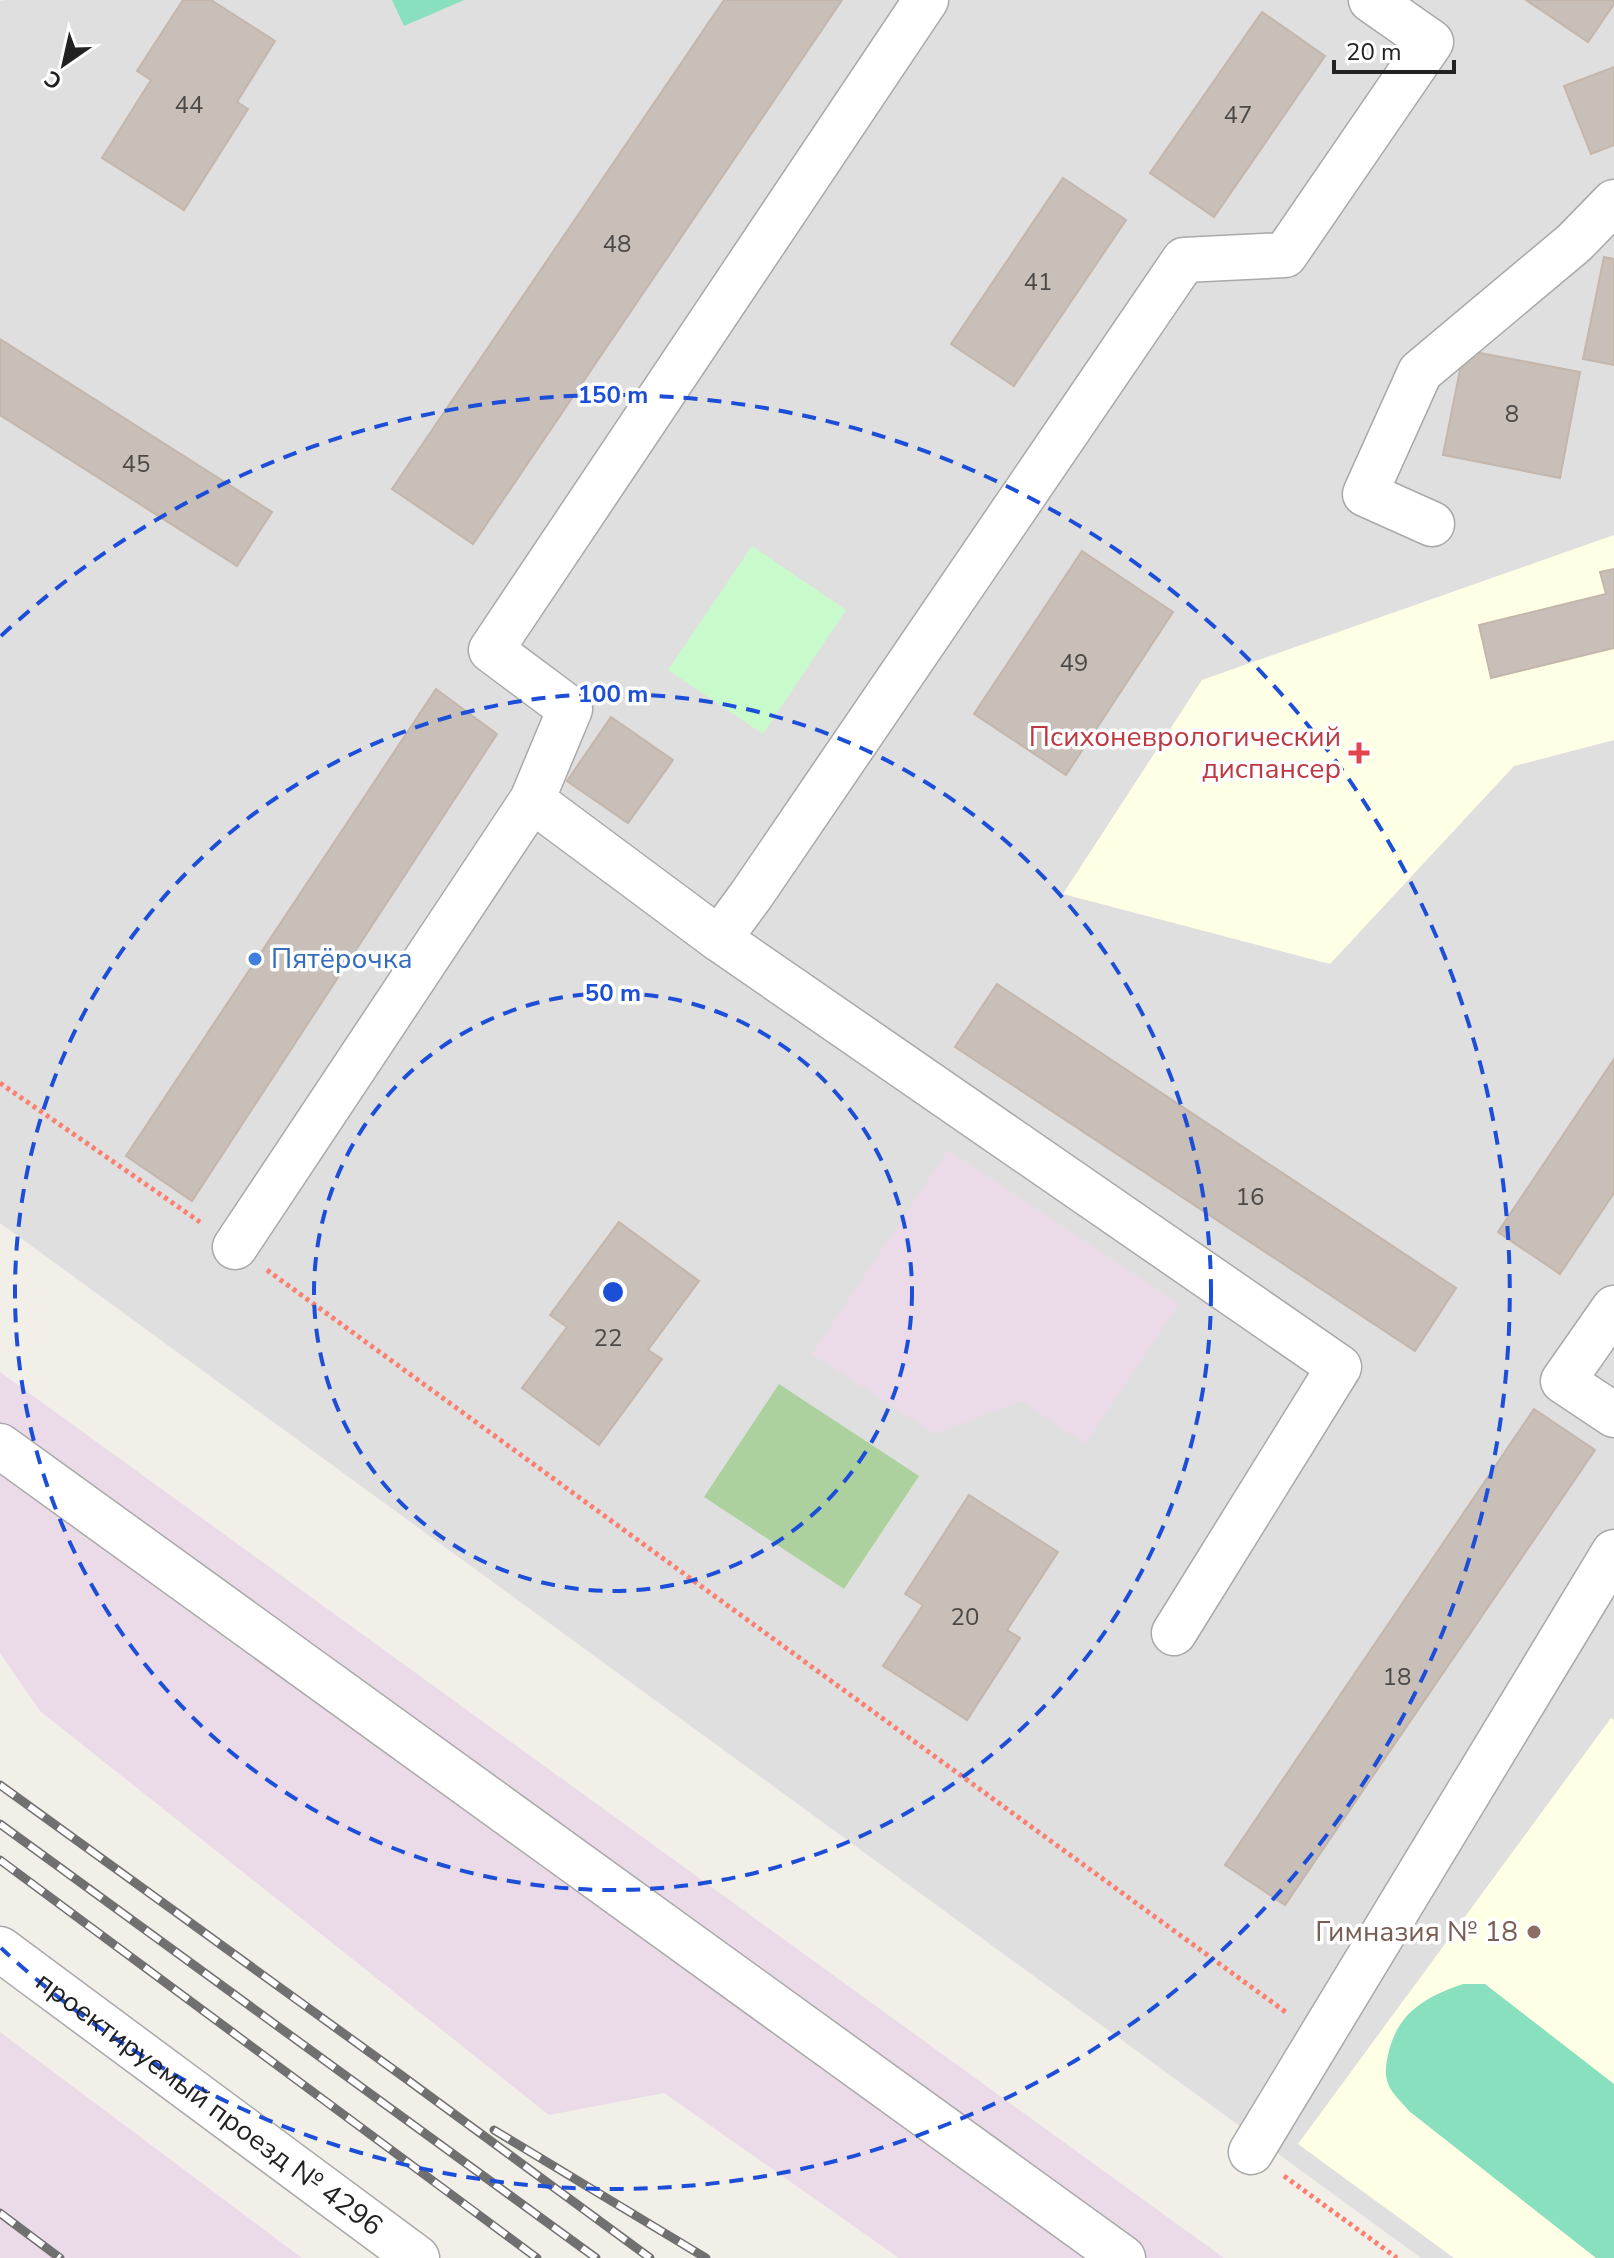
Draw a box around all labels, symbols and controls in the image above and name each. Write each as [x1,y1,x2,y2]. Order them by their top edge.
north arrow [24,24,104,104]
scale bar [1334,24,1454,74]
text: 20 m [1346,36,1402,68]
text: С [39,63,68,96]
house number: 44 [175,89,203,121]
house number: 47 [1224,99,1252,131]
house number: 48 [603,228,631,260]
house number: 41 [1024,266,1052,298]
text: 150 m [578,379,648,411]
house number: 8 [1505,398,1519,430]
house number: 45 [122,448,150,480]
house number: 49 [1060,647,1088,679]
text: 100 m [578,678,648,710]
place label: Психоневрологический диспансер [1029,718,1341,788]
marker: Психоневрологический диспансер [1348,742,1370,764]
place label: Пятёрочка [271,940,413,978]
marker: Пятёрочка [246,950,264,968]
text: 50 m [585,977,641,1009]
house number: 16 [1236,1181,1264,1213]
centre of rings [599,1278,627,1306]
house number: 22 [594,1322,622,1354]
house number: 20 [951,1601,979,1633]
house number: 18 [1383,1661,1411,1693]
place label: Гимназия № 18 [1315,1913,1518,1951]
marker: Гимназия № 18 [1525,1923,1543,1941]
street label: проектируемый проезд № 4296 [28,1963,390,2245]

